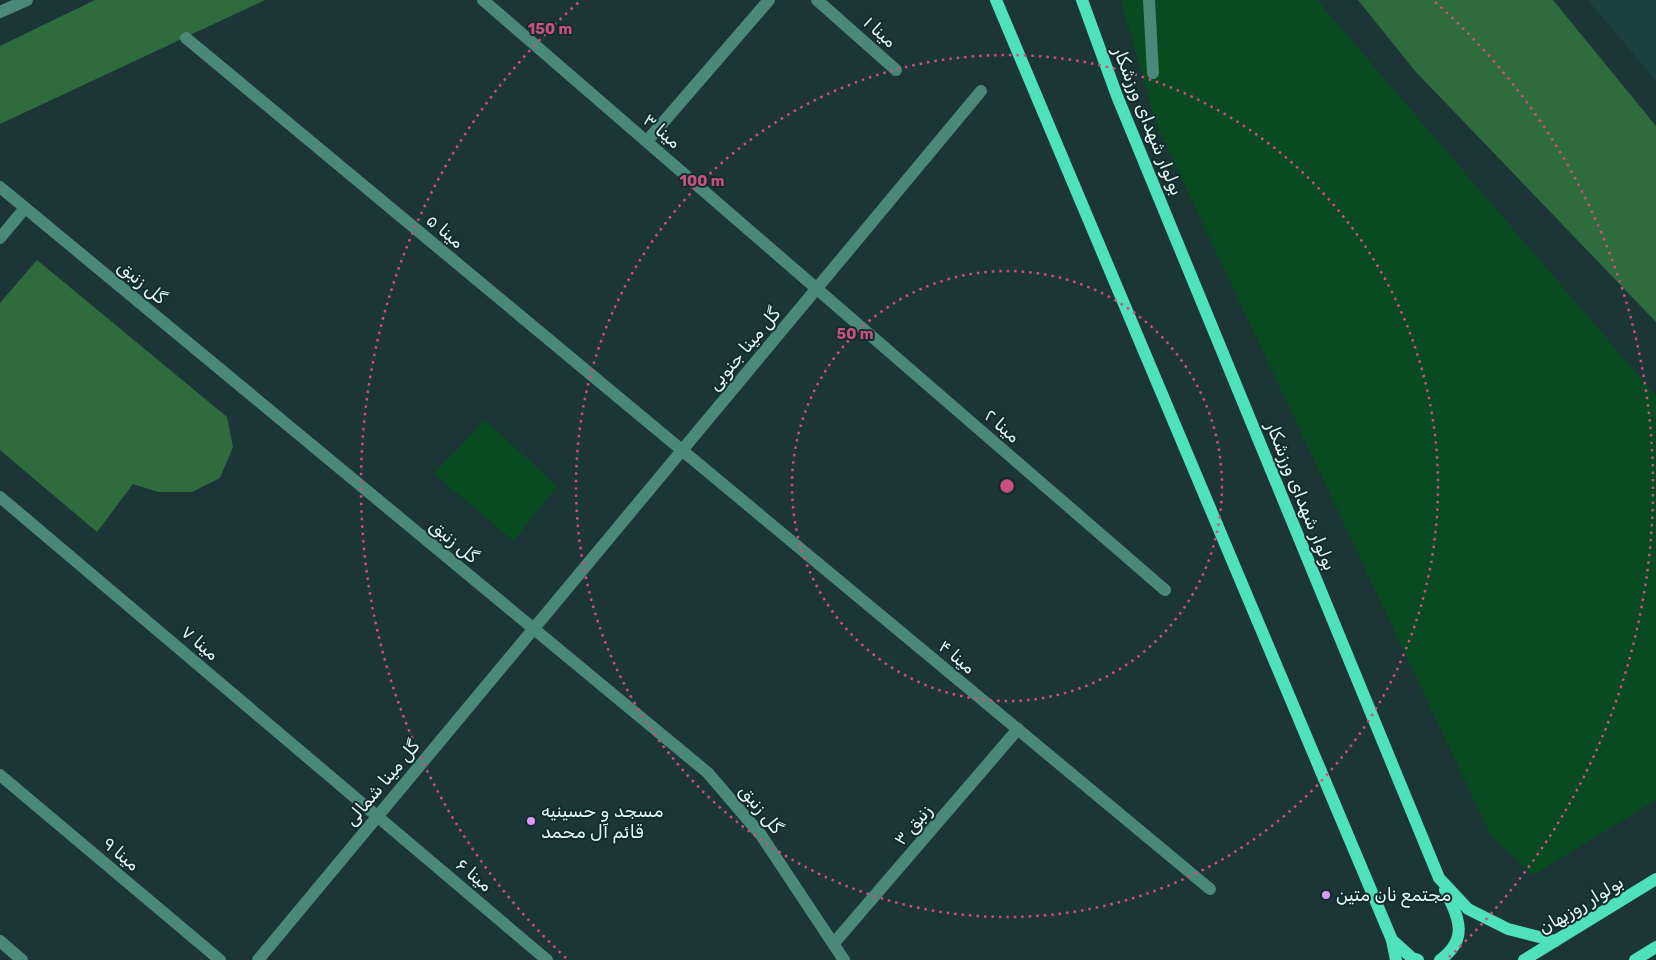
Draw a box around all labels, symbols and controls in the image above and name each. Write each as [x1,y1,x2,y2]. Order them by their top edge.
street label: مینا ۱ [859,11,901,53]
text: 150 m [528,20,572,38]
street label: بولوار شهدای ورزشکار [1108,42,1188,199]
street label: مینا ۳ [639,109,685,153]
text: 100 m [680,172,724,190]
street label: مینا ۵ [422,209,468,253]
street label: گل زنبق [113,255,171,309]
street label: گل مینا جنوبی [703,303,785,395]
text: 50 m [837,325,873,343]
street label: مینا ۲ [980,405,1024,447]
street label: بولوار شهدای ورزشکار [1261,417,1341,574]
centre of rings [998,477,1016,495]
street label: گل زنبق [425,514,483,568]
street label: مینا ۷ [177,621,223,665]
street label: مینا ۴ [934,635,980,679]
street label: گل مینا شمالی [340,736,424,830]
street label: گل زنبق [734,780,788,838]
place label: مسجد و حسینیه قائم آل محمد [541,800,663,844]
street label: زنبق ۳ [889,800,937,850]
marker: مسجد و حسینیه قائم آل محمد [525,815,537,827]
street label: مینا ۹ [98,832,144,876]
street label: مینا ۶ [451,853,497,897]
street label: بولوار روزبهان [1535,871,1627,939]
place label: مجتمع نان متین [1336,884,1451,908]
marker: مجتمع نان متین [1320,889,1332,901]

